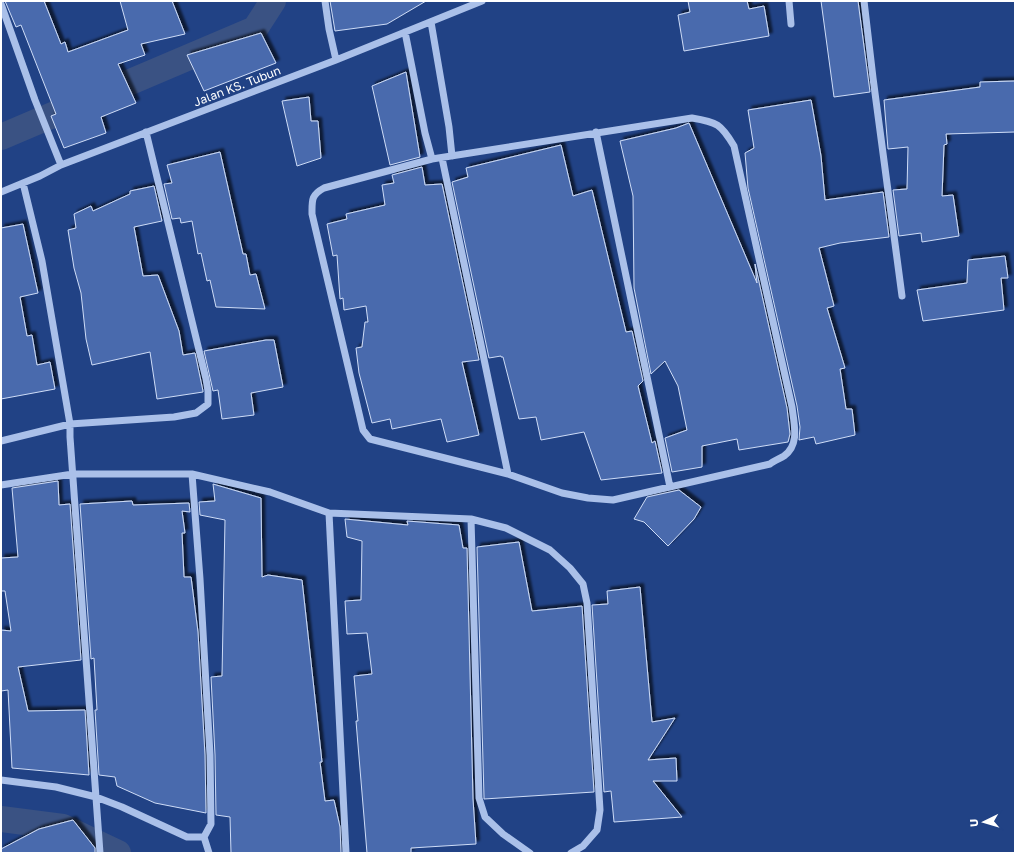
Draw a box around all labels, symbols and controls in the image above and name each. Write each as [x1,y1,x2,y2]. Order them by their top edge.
street label: Jalan KS. Tubun [191,62,283,110]
north arrow [964,802,1004,842]
text: U [967,818,980,827]

